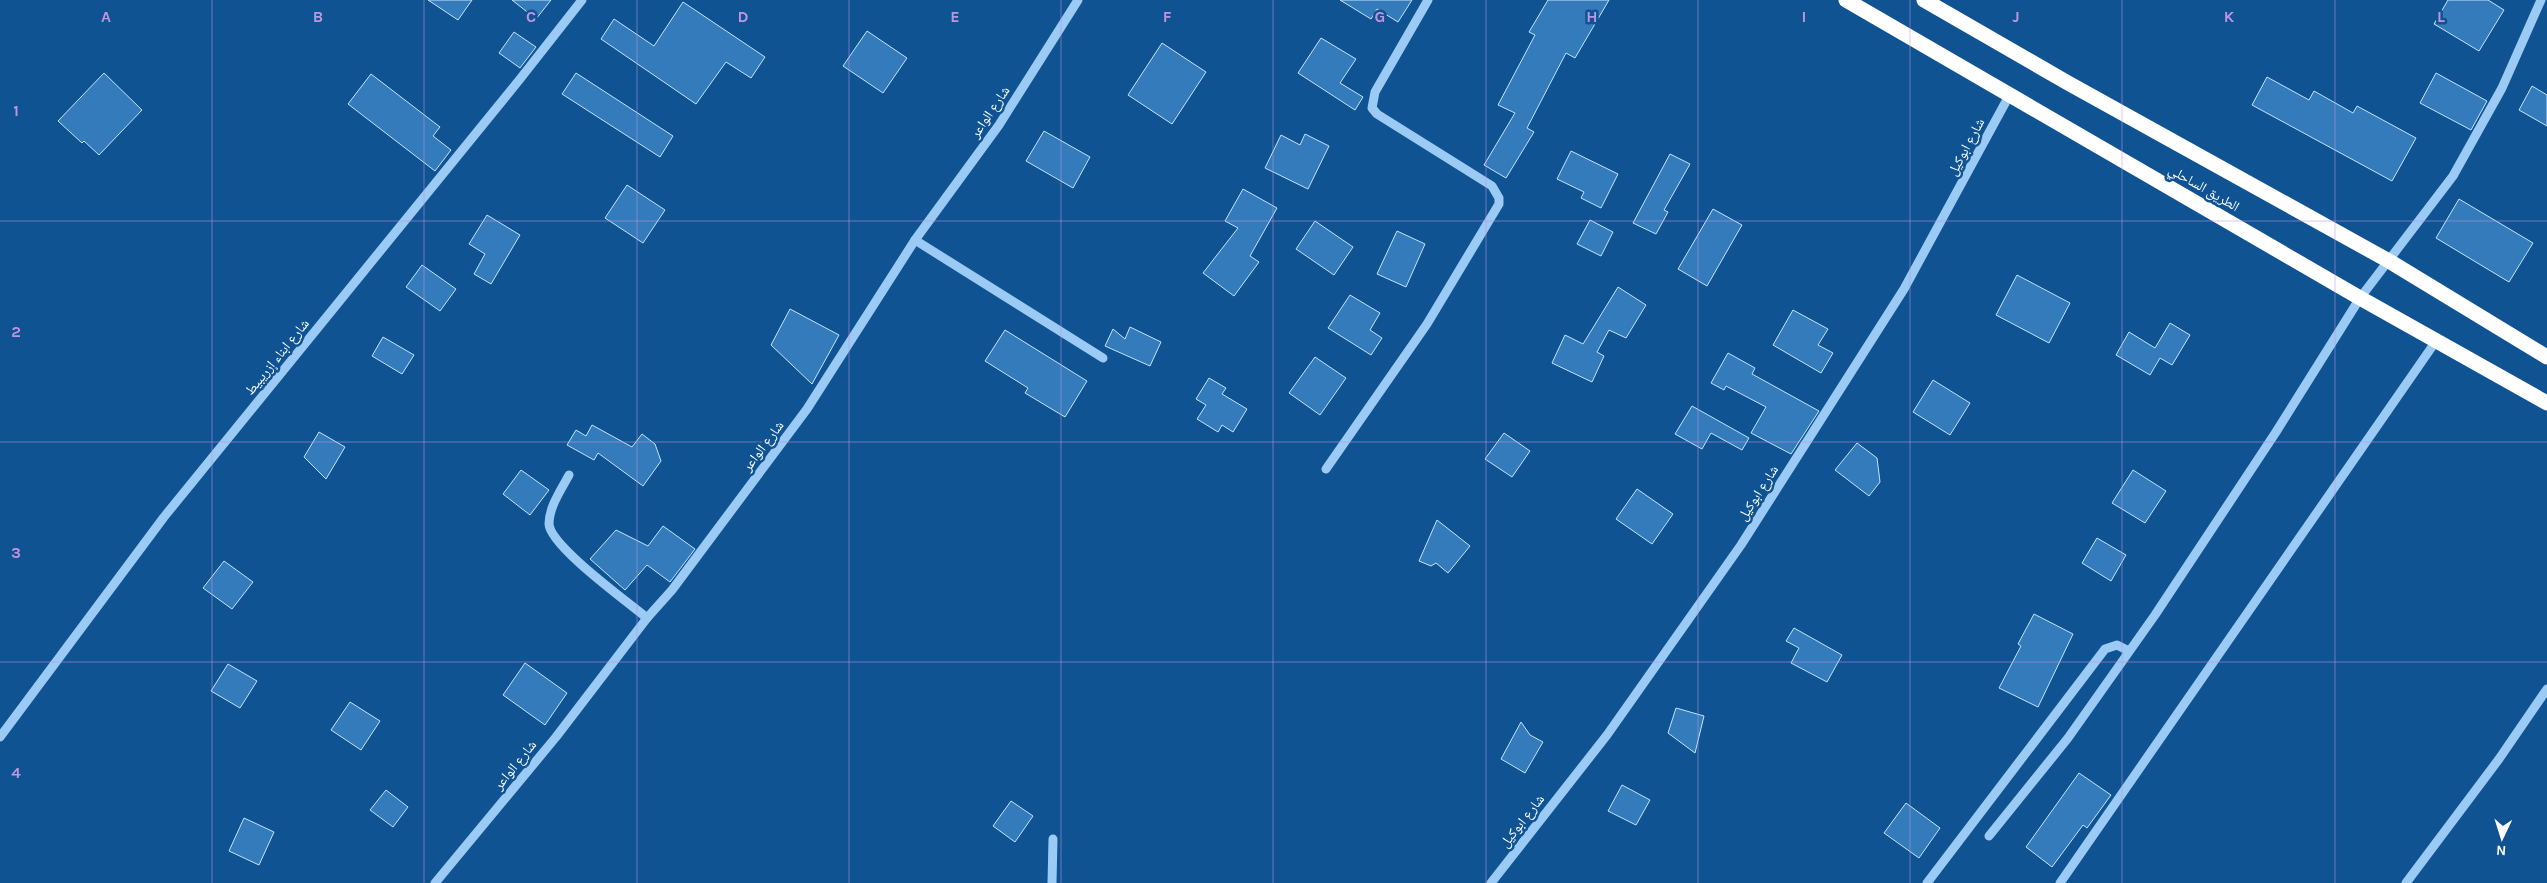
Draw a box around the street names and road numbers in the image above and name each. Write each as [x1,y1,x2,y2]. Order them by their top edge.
street label: شارع الواعر [966,83,1014,143]
street label: شارع ابوكيل [1944,115,1989,179]
street label: الطريق الساحلي [2164,161,2242,217]
street label: شارع ابناء إزريبيط [241,315,314,399]
street label: شارع الواعر [738,417,788,476]
street label: شارع ابوكيل [1734,462,1783,525]
street label: شارع الواعر [489,737,541,795]
street label: شارع ابوكيل [1496,791,1549,852]

